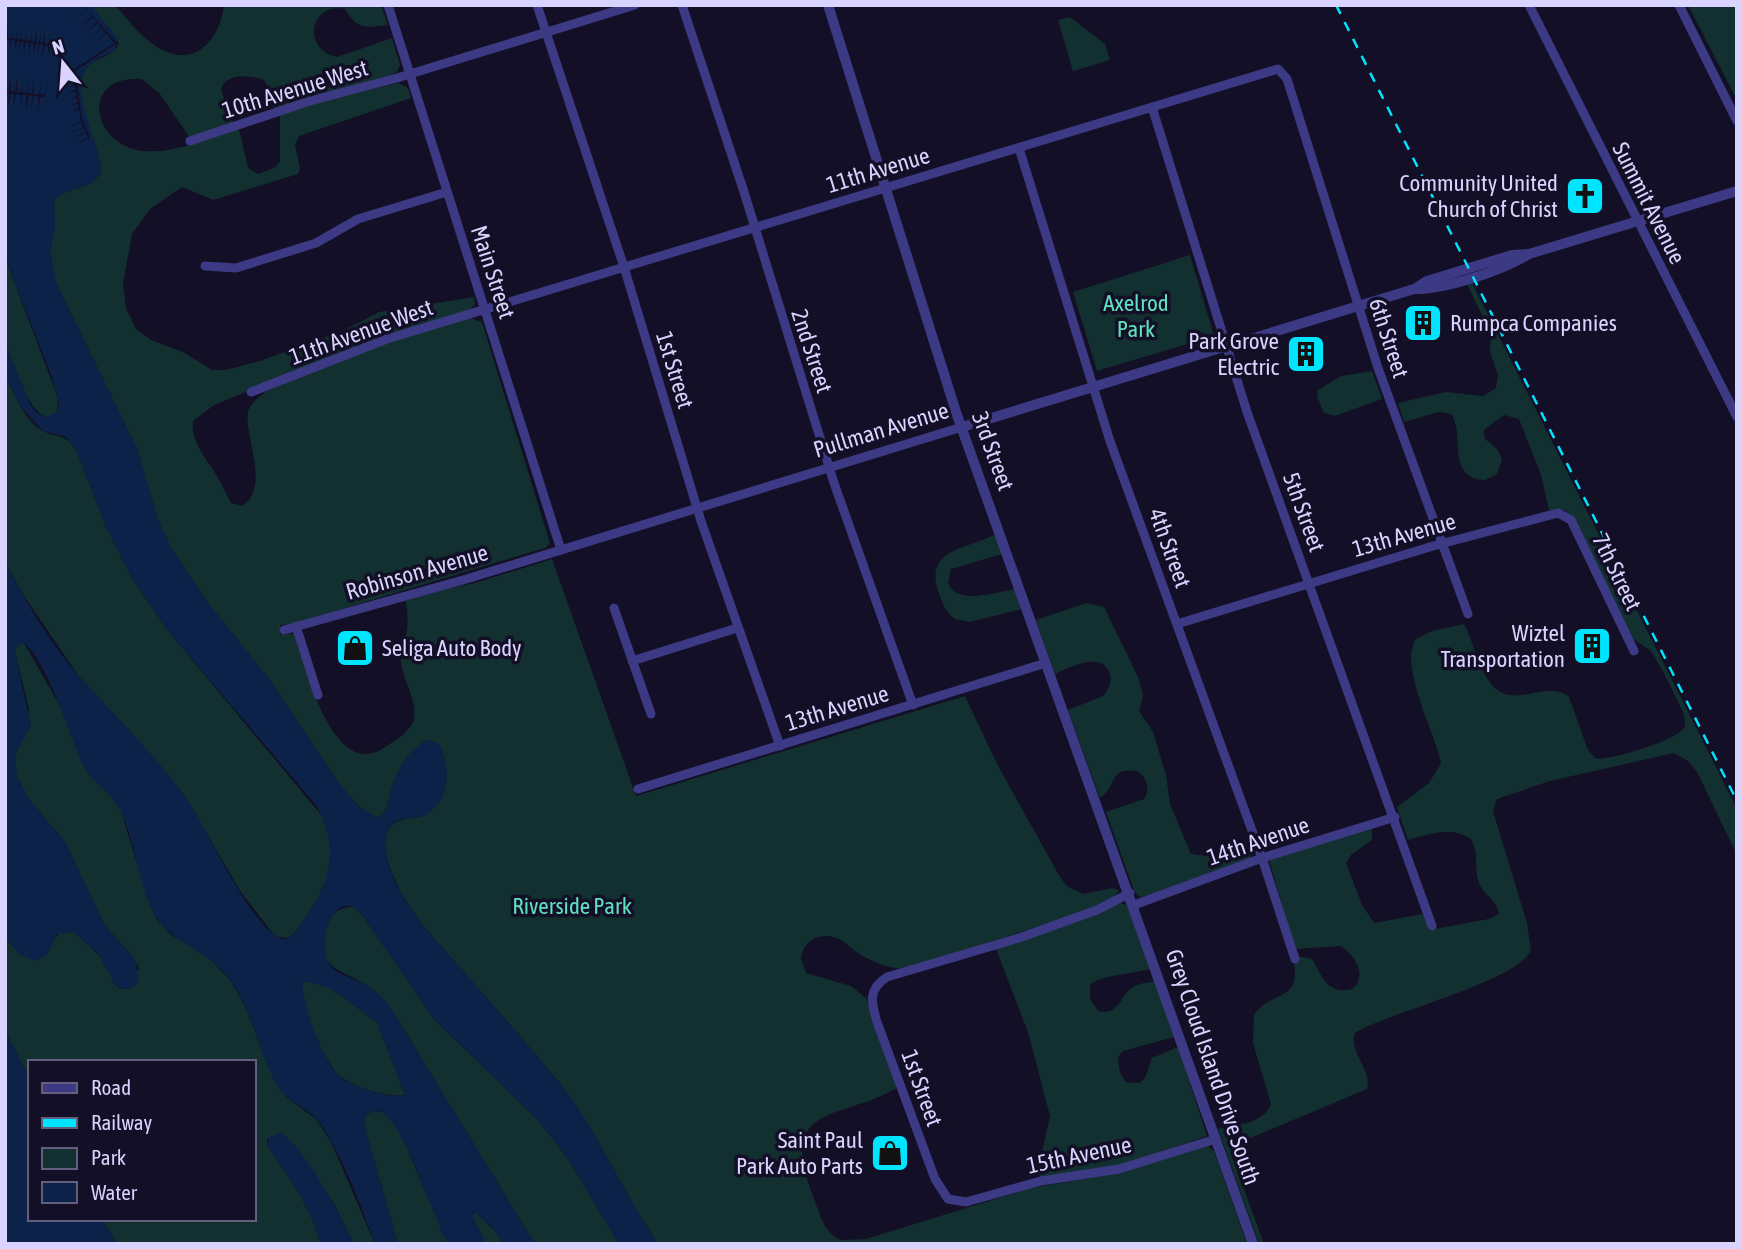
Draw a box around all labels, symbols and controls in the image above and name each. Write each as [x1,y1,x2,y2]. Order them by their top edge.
north arrow [28,28,98,98]
text: N [49,35,67,59]
street label: 10th Avenue West [219,55,371,123]
street label: Summit Avenue [1607,138,1691,268]
street label: 11th Avenue [823,142,933,198]
place label: Community United Church of Christ [1399,170,1558,222]
church icon: Community United Church of Christ [1564,175,1606,217]
street label: Main Street [466,222,520,322]
park label: Axelrod Park [1103,290,1169,342]
street label: 11th Avenue West [286,294,436,370]
street label: 6th Street [1364,295,1414,381]
building icon: Rumpca Companies [1402,302,1444,344]
street label: 2nd Street [786,306,838,396]
place label: Rumpca Companies [1450,310,1617,336]
street label: 1st Street [651,328,699,412]
place label: Park Grove Electric [1188,328,1279,380]
building icon: Park Grove Electric [1285,333,1327,375]
street label: Pullman Avenue [810,397,952,463]
street label: 3rd Street [967,408,1019,494]
street label: 5th Street [1278,469,1330,555]
street label: 4th Street [1144,505,1196,591]
street label: 13th Avenue [1349,508,1459,562]
street label: 7th Street [1587,529,1647,615]
street label: Robinson Avenue [343,539,491,605]
place label: Wiztel Transportation [1441,620,1565,672]
building icon: Wiztel Transportation [1571,625,1613,667]
shop icon: Seliga Auto Body [334,627,376,669]
place label: Seliga Auto Body [382,635,522,661]
street label: 13th Avenue [782,680,892,736]
street label: 14th Avenue [1204,811,1312,871]
park label: Riverside Park [512,893,632,919]
street label: Grey Cloud Island Drive South [1160,946,1266,1188]
street label: 1st Street [896,1046,948,1130]
legend [28,1060,256,1221]
text: Road [91,1075,131,1099]
text: Railway [91,1110,153,1134]
place label: Saint Paul Park Auto Parts [736,1127,863,1179]
street label: 15th Avenue [1024,1131,1134,1179]
shop icon: Saint Paul Park Auto Parts [869,1132,911,1174]
text: Park [91,1145,126,1169]
text: Water [91,1180,138,1204]

